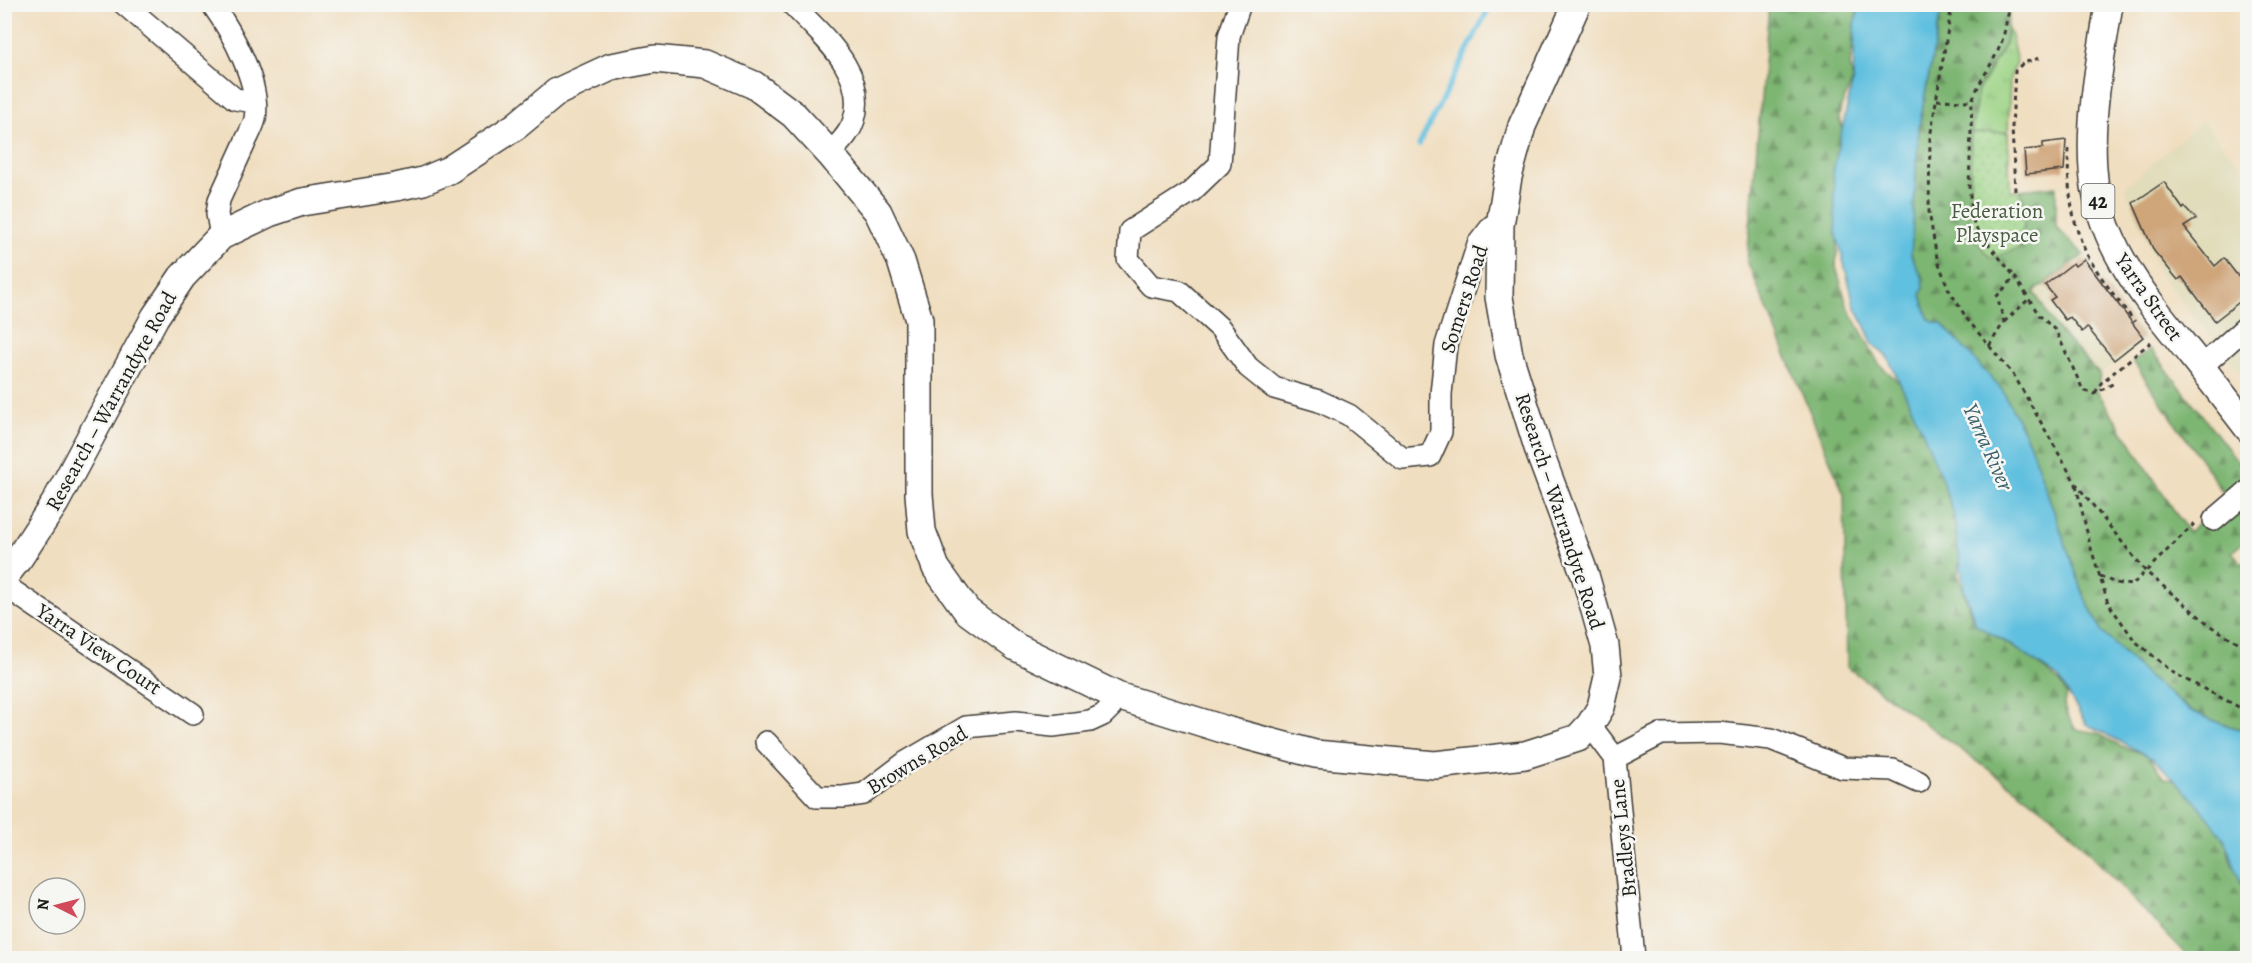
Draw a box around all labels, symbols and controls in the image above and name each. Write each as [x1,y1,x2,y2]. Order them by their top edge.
road number: 42 [2082,184,2114,218]
park label: Federation Playspace [1951,197,2043,249]
street label: Somers Road [1433,241,1495,357]
street label: Yarra Street [2108,247,2190,347]
street label: Research – Warrandyte Road [39,286,184,516]
street label: Research – Warrandyte Road [1508,389,1612,634]
water label: Yarra River [1956,399,2021,497]
street label: Yarra View Court [30,596,167,701]
street label: Browns Road [861,719,973,801]
street label: Bradleys Lane [1603,777,1643,899]
north arrow [27,876,87,936]
text: N [32,897,55,911]

